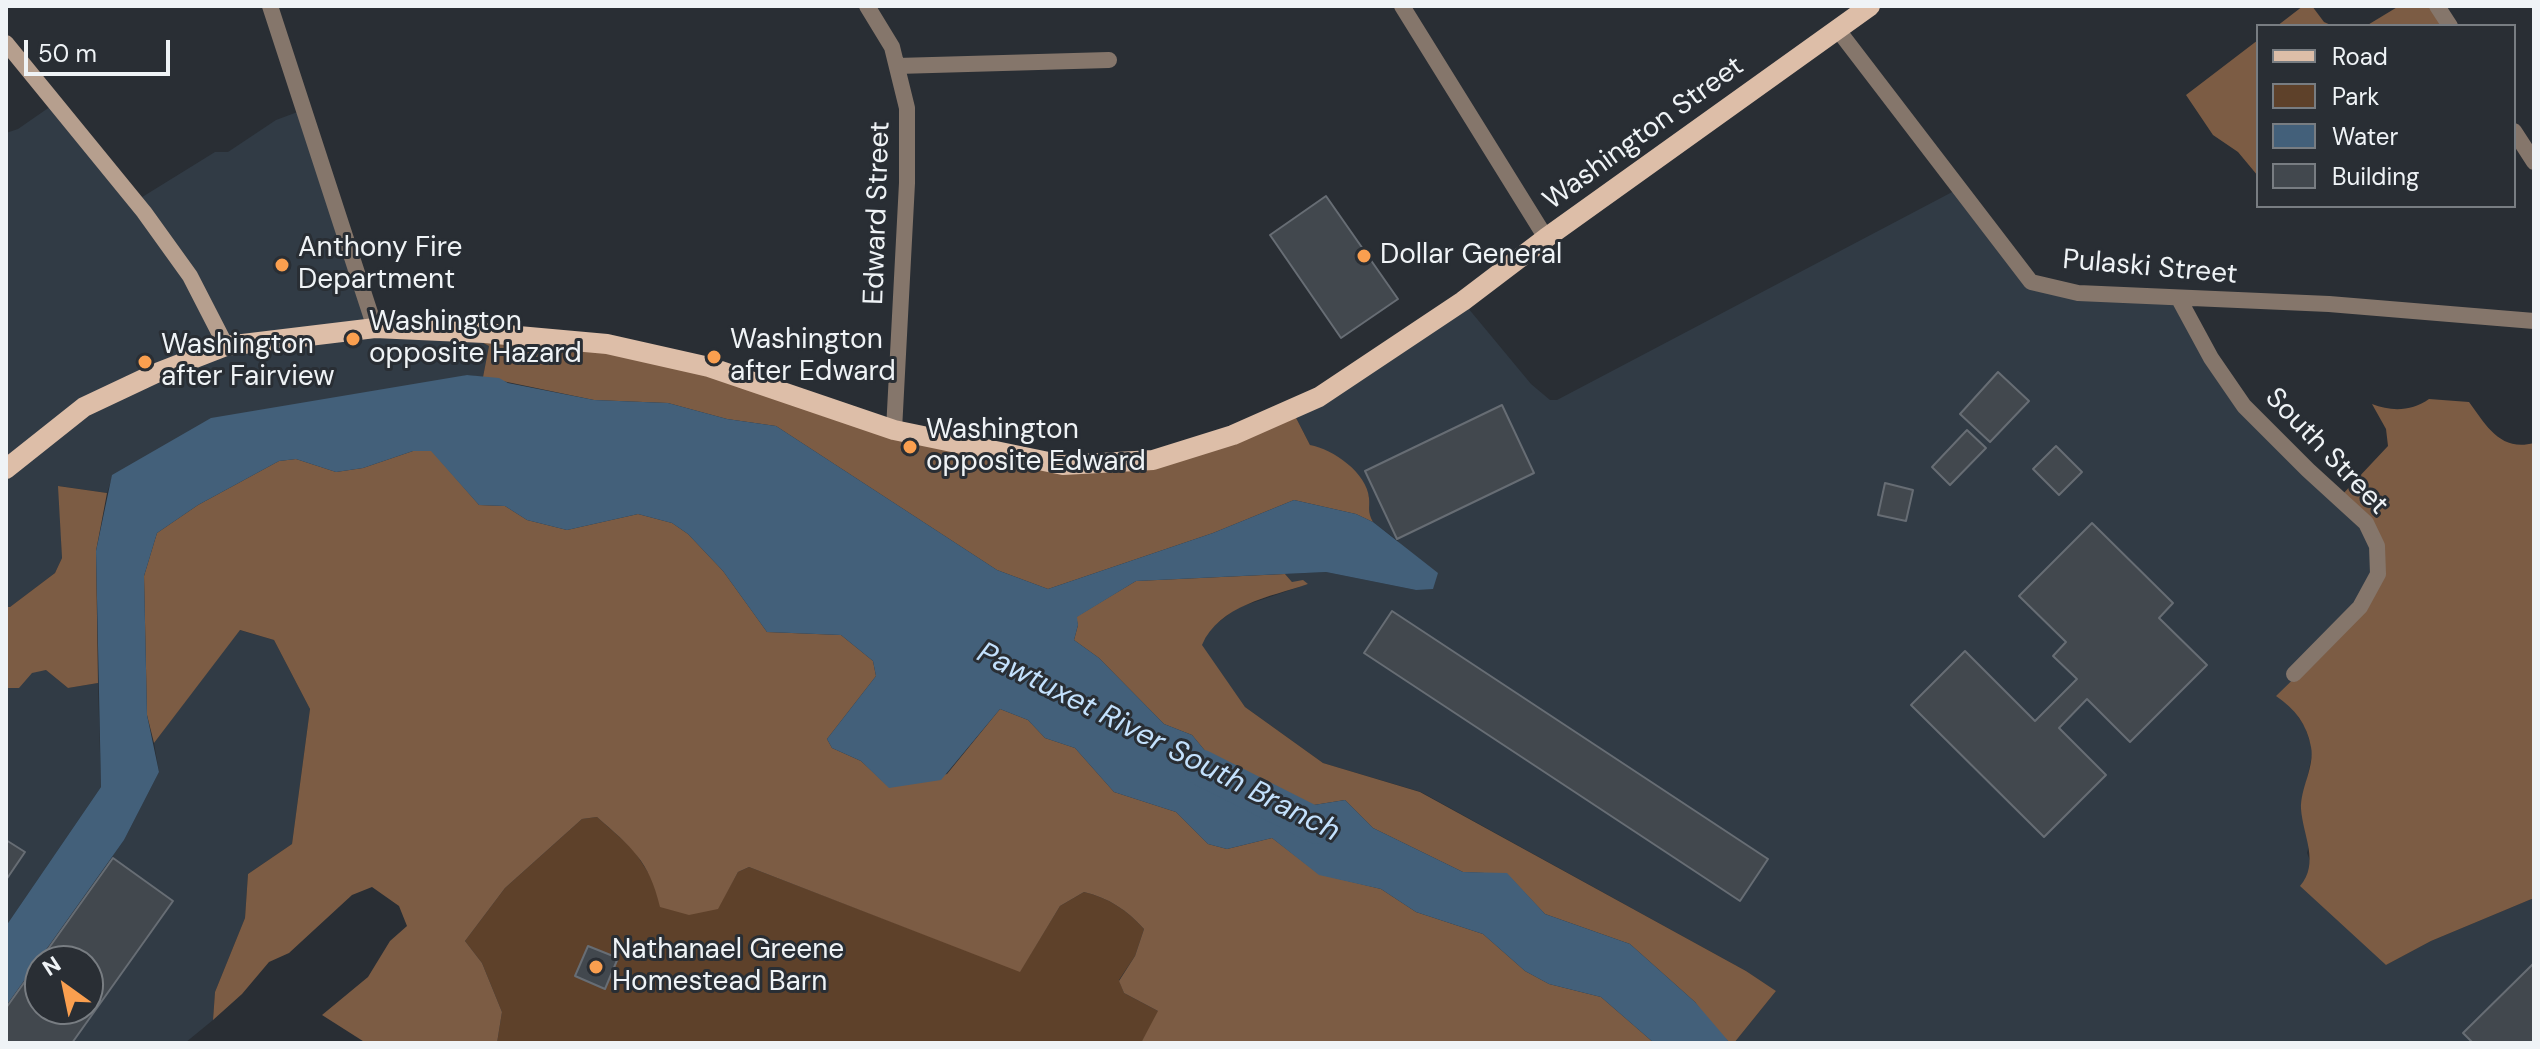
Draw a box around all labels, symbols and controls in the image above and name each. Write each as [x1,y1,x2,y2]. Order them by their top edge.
scale bar [28,24,174,74]
legend [2256,24,2516,208]
text: 50 m [38,38,97,69]
text: Road [2332,41,2388,72]
street label: Washington Street [1537,50,1751,218]
text: Park [2332,81,2379,112]
street label: Edward Street [858,121,898,305]
text: Water [2332,121,2398,152]
text: Building [2332,161,2419,192]
place label: Anthony Fire Department [298,232,462,298]
place label: Dollar General [1380,239,1562,273]
street label: Pulaski Street [2061,244,2239,292]
marker: Dollar General [1355,247,1373,265]
marker: Anthony Fire Department [273,256,291,274]
place label: Washington opposite Hazard [369,306,582,372]
place label: Washington after Edward [730,324,896,390]
place label: Washington after Fairview [161,329,335,395]
marker: Washington opposite Hazard [344,330,362,348]
marker: Washington after Edward [705,348,723,366]
marker: Washington after Fairview [136,353,154,371]
street label: South Street [2257,382,2395,522]
place label: Washington opposite Edward [926,414,1146,480]
marker: Washington opposite Edward [901,438,919,456]
water label: Pawtuxet River South Branch [971,636,1345,850]
place label: Nathanael Greene Homestead Barn [612,934,844,1000]
north arrow [24,945,104,1025]
text: N [37,950,66,983]
marker: Nathanael Greene Homestead Barn [587,958,605,976]

